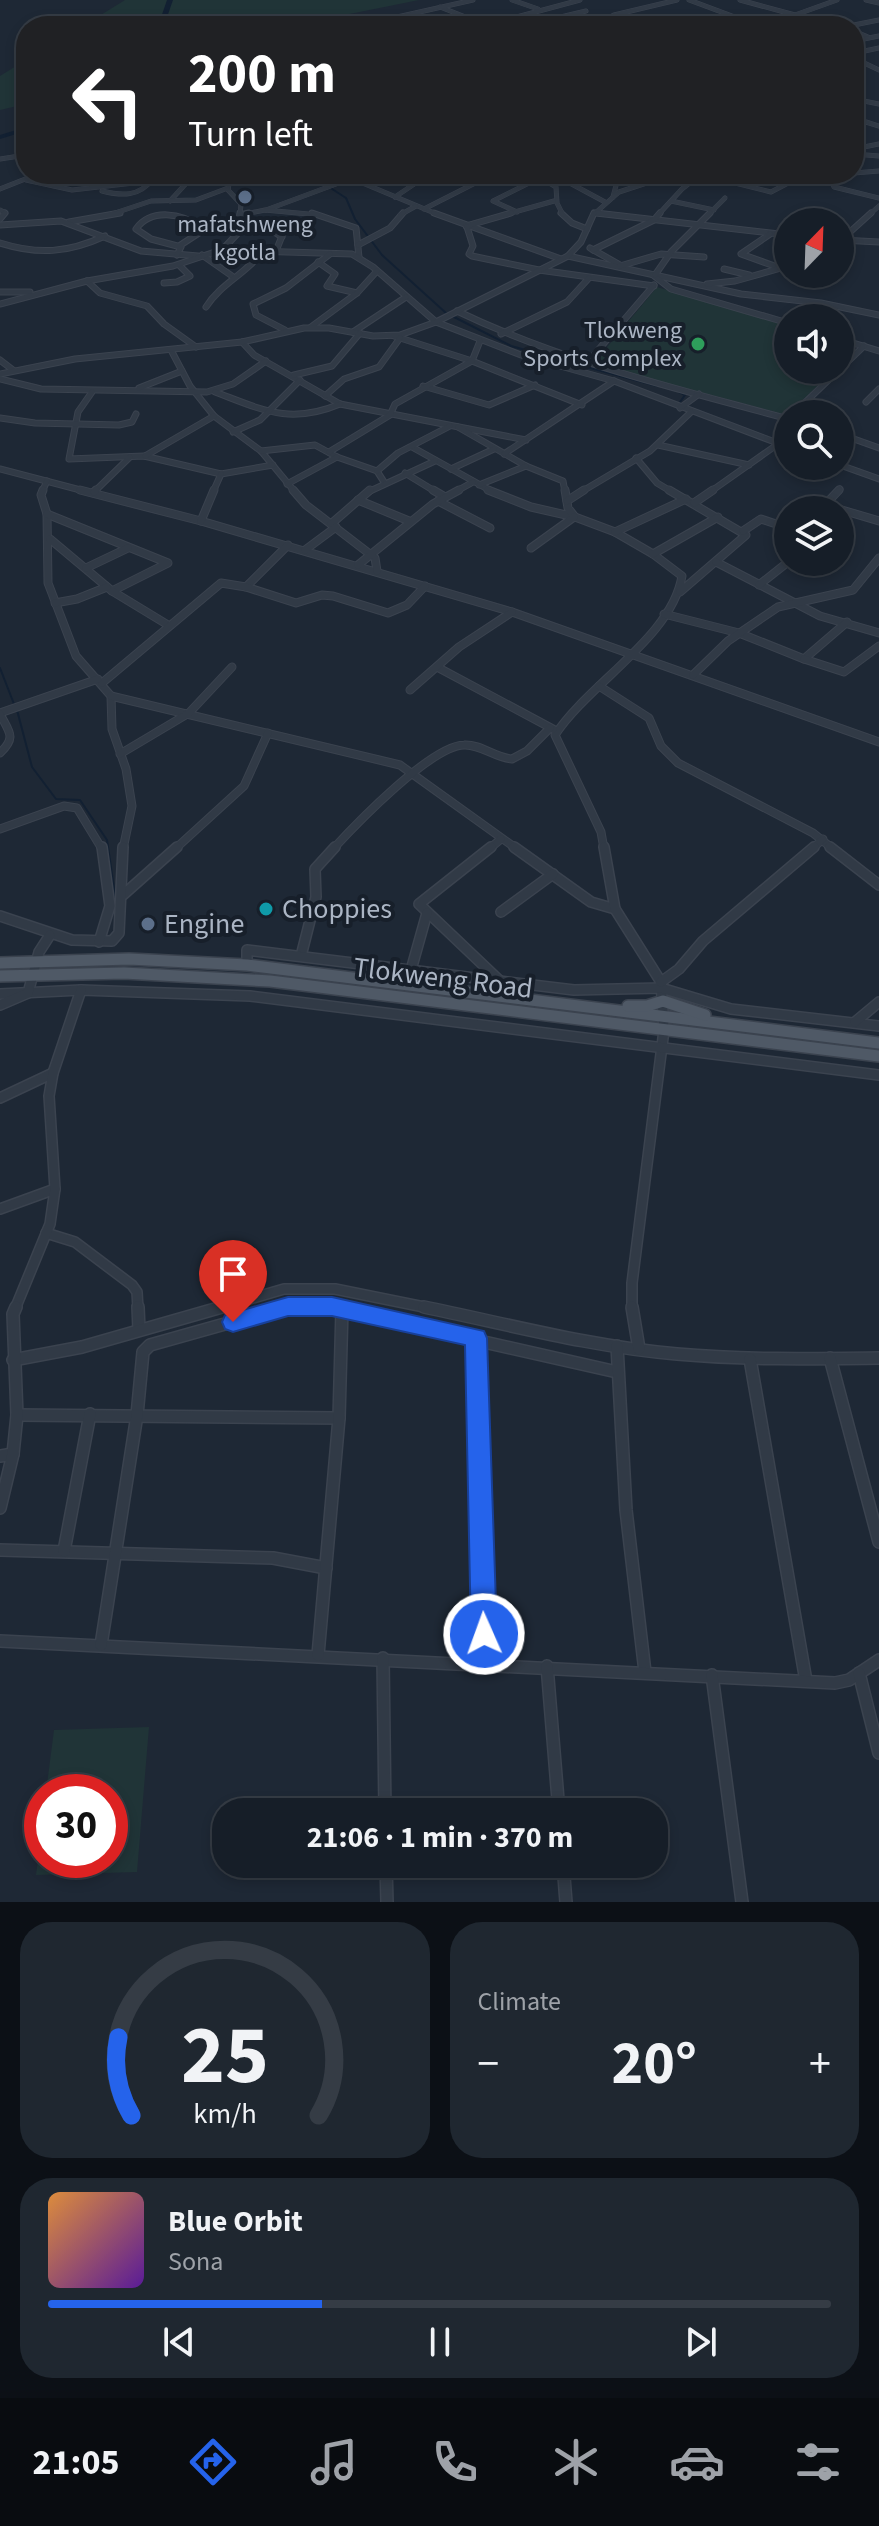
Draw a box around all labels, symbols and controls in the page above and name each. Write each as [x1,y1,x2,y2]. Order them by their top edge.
text: 200 m [188,35,336,114]
icon: left [56,48,160,152]
text: Turn left [188,109,313,160]
marker: mafatshweng kgotla [236,188,254,206]
place label: mafatshweng kgotla [177,207,313,270]
north arrow [774,208,854,288]
map controls [774,208,854,576]
button: sound [774,304,854,384]
place label: Tlokweng Sports Complex [523,313,682,376]
marker: Tlokweng Sports Complex [689,335,707,353]
button: search [774,400,854,480]
button: layers [774,496,854,576]
place label: Choppies [282,889,392,929]
marker: Choppies [257,900,275,918]
place label: Engine [164,904,244,944]
marker: Engine [139,915,157,933]
street label: Tlokweng Road [351,947,535,1009]
pin [199,1240,267,1322]
icon: arrive [211,1252,255,1296]
position arrow [442,1592,526,1676]
speed limit sign: 30 [24,1774,128,1878]
text: 21:06 · 1 min · 370 m [307,1816,573,1859]
text: Climate [478,1983,561,2020]
text: 25 [181,1997,269,2115]
text: 20° [612,2022,697,2107]
text: − [478,2033,499,2096]
text: + [809,2033,831,2096]
text: km/h [193,2094,256,2134]
text: Blue Orbit [168,2200,303,2243]
text: Sona [168,2243,223,2280]
icon: previous [157,2320,201,2364]
icon: pause [418,2320,462,2364]
icon: next [679,2320,723,2364]
icon: directions [185,2434,241,2490]
icon: music [306,2434,362,2490]
icon: phone [427,2434,483,2490]
icon: climate [548,2434,604,2490]
icon: car [669,2434,725,2490]
icon: filters [790,2434,846,2490]
text: 21:05 [33,2437,119,2488]

